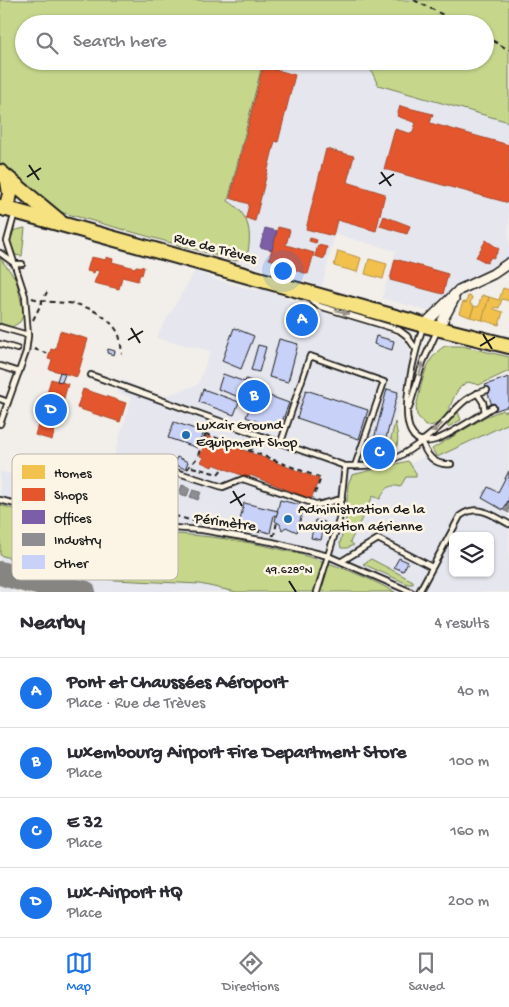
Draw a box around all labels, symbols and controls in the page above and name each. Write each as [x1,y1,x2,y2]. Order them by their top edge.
search box [15,15,494,70]
icon: search [33,29,61,57]
text: Search here [73,31,167,54]
street label: Rue de Trèves [172,229,259,269]
your location [270,258,296,284]
pin: A [286,301,318,339]
one-way arrow [334,309,349,317]
one-way arrow [418,362,426,377]
pin: B [238,377,270,415]
pin: D [35,391,67,429]
place label: Luxair Ground Equipment Shop [196,417,298,452]
one-way arrow [431,422,443,434]
marker: Luxair Ground Equipment Shop [180,429,192,441]
pin: C [363,434,395,472]
legend [12,454,178,580]
text: Homes [54,466,92,483]
text: Shops [54,488,88,505]
place label: Administration de la navigation aérienne [298,501,425,536]
street label: Périmètre [192,510,257,536]
text: Offices [54,511,92,528]
marker: Administration de la navigation aérienne [282,513,294,525]
map controls [449,532,494,577]
button: layers [449,532,494,577]
text: Industry [54,533,102,550]
text: Other [54,556,89,573]
text: 49.628°N [265,564,313,578]
text: Nearby [20,612,85,637]
text: 4 results [434,615,489,634]
text: Pont et Chaussées Aéroport [67,672,287,695]
text: A [31,683,41,702]
text: 40 m [457,683,489,702]
text: Place · Rue de Trèves [67,695,205,714]
text: Luxembourg Airport Fire Department Store [67,742,406,765]
text: B [32,753,40,772]
text: 100 m [449,753,489,772]
text: Place [67,765,102,784]
text: E 32 [67,812,103,835]
text: C [32,823,40,842]
text: 160 m [450,823,489,842]
text: Place [67,835,102,854]
text: Lux-Airport HQ [67,882,183,905]
text: D [31,893,41,912]
text: 200 m [448,893,489,912]
text: Place [67,905,102,924]
tab: Map [65,949,93,996]
tab: Directions [222,949,279,996]
tab: Saved [408,949,444,996]

